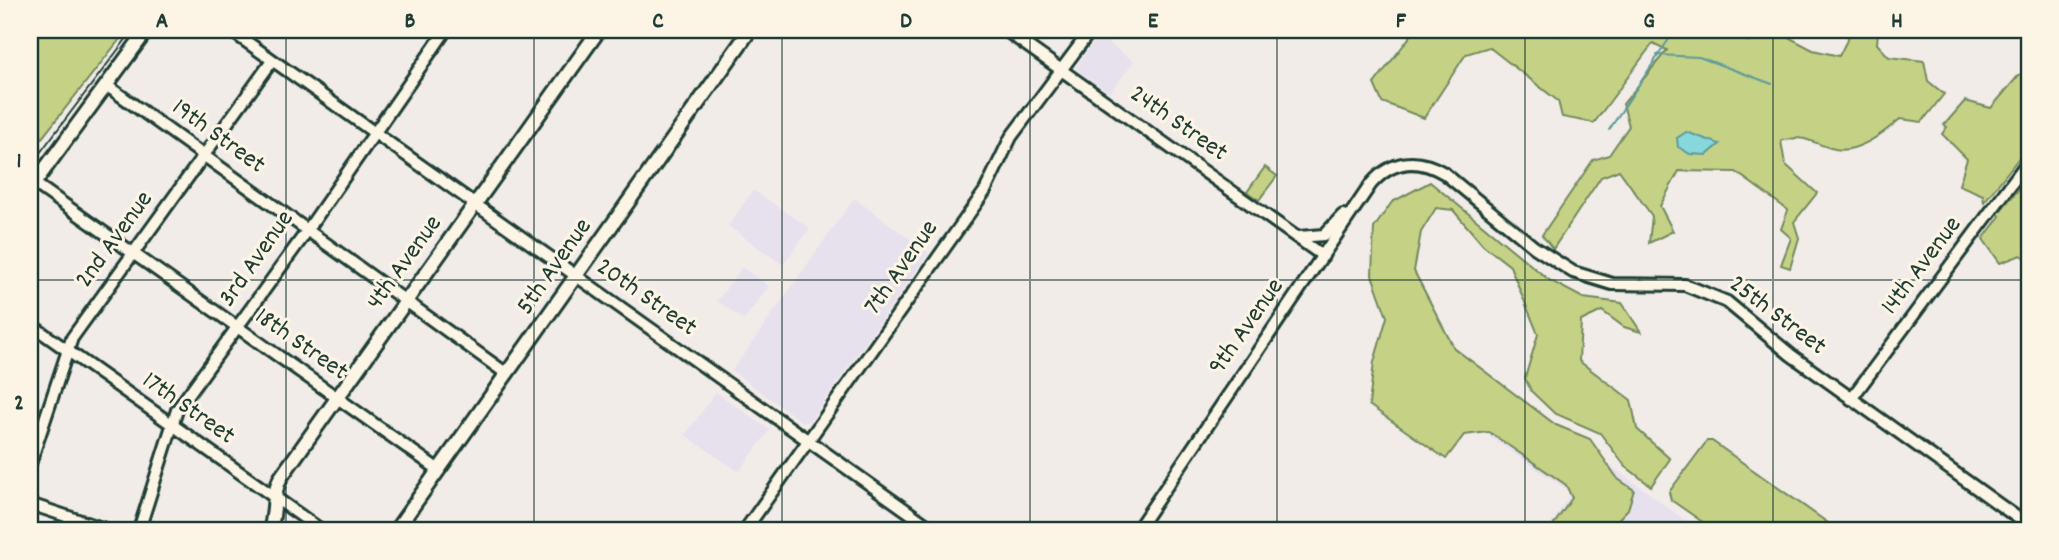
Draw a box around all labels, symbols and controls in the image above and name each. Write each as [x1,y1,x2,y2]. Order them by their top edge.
text: A [156,6,168,39]
text: B [405,6,416,39]
text: C [652,6,664,39]
text: D [900,6,912,39]
text: E [1148,6,1159,39]
text: F [1396,6,1407,39]
text: G [1643,6,1655,39]
text: H [1891,6,1903,39]
street label: 24th Street [1121,76,1235,172]
street label: 19th Street [163,90,273,184]
text: 1 [16,146,22,179]
street label: 2nd Avenue [67,184,163,296]
street label: 3rd Avenue [210,203,304,315]
street label: 4th Avenue [358,208,452,318]
street label: 14th Avenue [1873,209,1971,323]
street label: 5th Avenue [508,211,602,323]
street label: 7th Avenue [856,213,948,323]
street label: 20th Street [588,250,705,347]
street label: 25th Street [1720,267,1834,365]
street label: 9th Avenue [1200,271,1294,383]
street label: 18th Street [247,299,356,391]
street label: 17th Street [134,363,242,455]
text: 2 [14,388,24,421]

